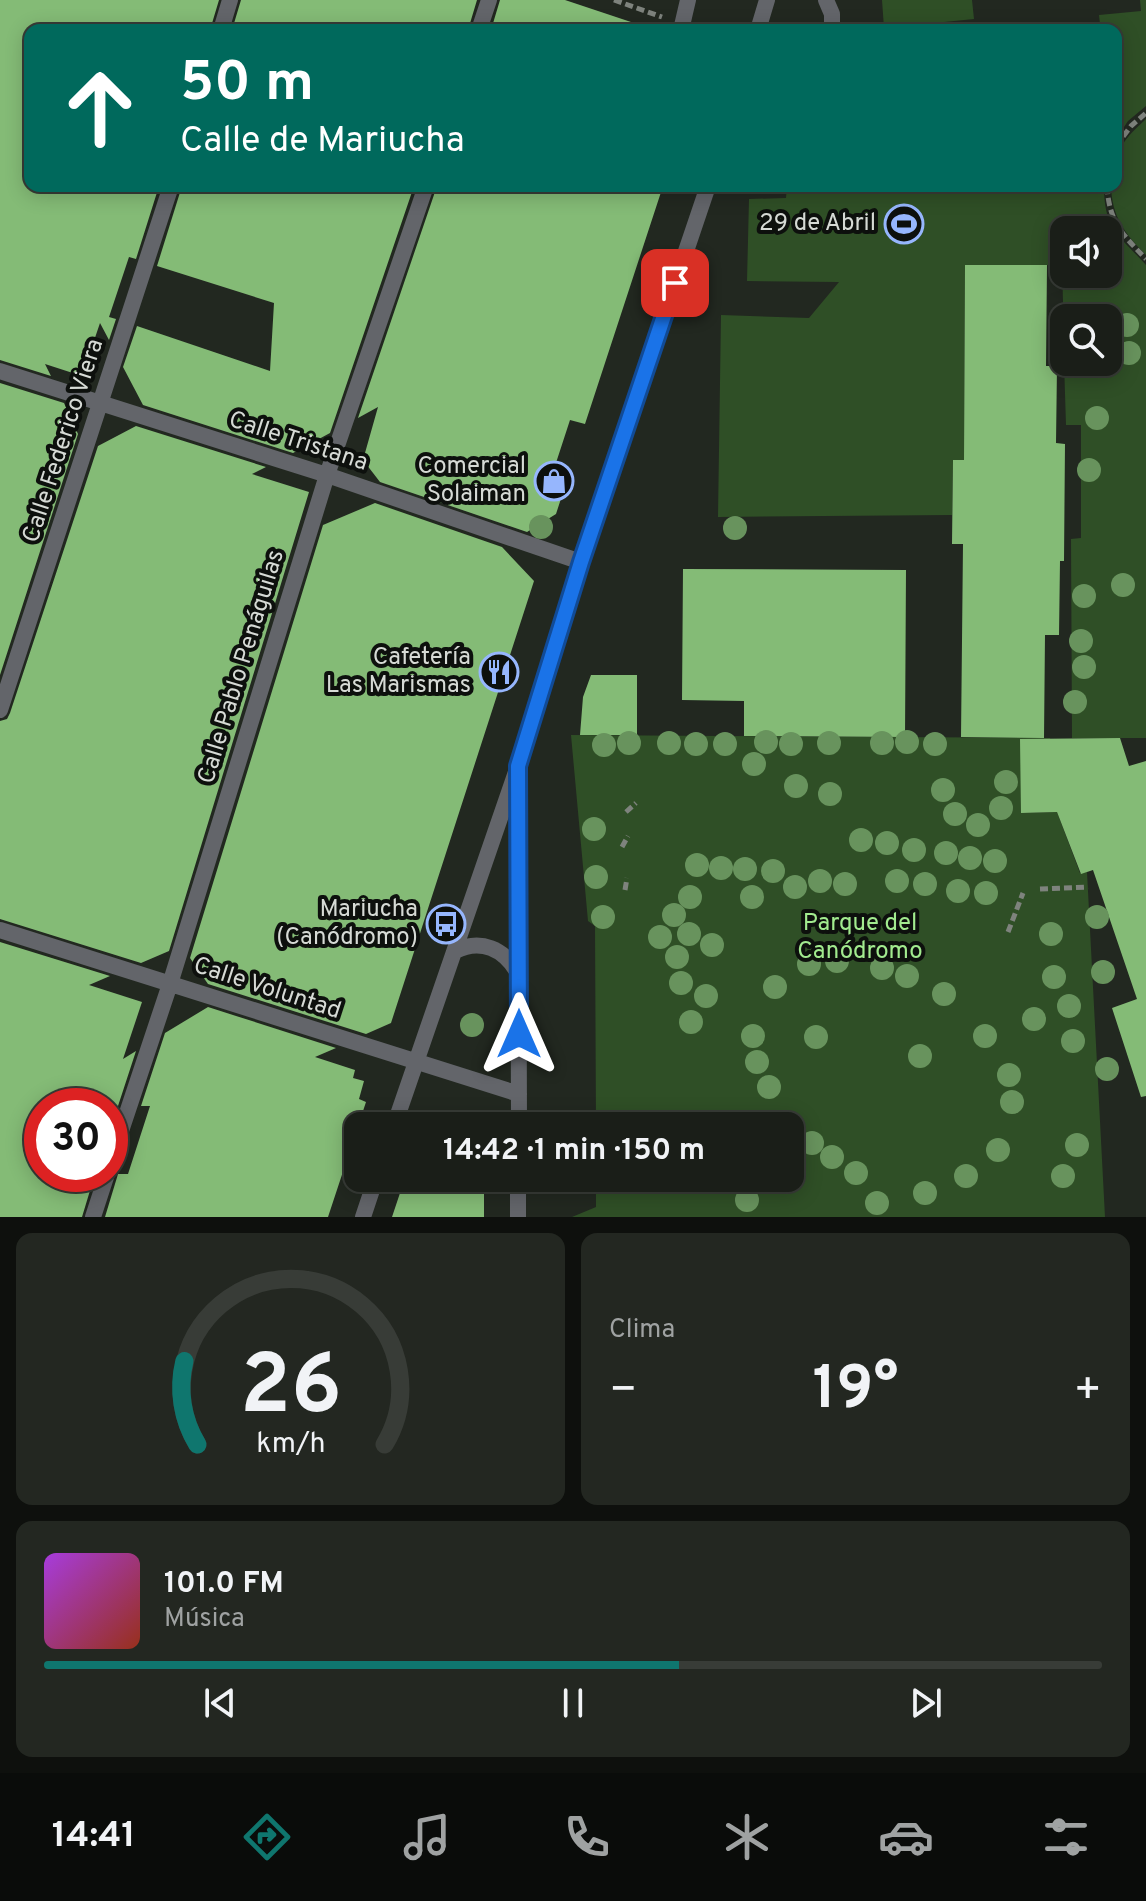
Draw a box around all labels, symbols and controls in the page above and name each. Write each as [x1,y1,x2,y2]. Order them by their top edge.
text: 50 m [180,50,314,120]
icon: ahead [48,56,152,160]
text: Calle de Mariucha [180,119,465,165]
sports icon: 29 de Abril [883,203,925,245]
place label: 29 de Abril [759,209,876,239]
map controls [1050,216,1122,376]
button: sound [1050,216,1122,288]
pin [641,249,709,317]
icon: arrive [653,261,697,305]
button: search [1050,304,1122,376]
street label: Calle Federico Viera [17,335,111,547]
street label: Calle Tristana [225,405,371,479]
place label: Comercial Solaiman [417,452,526,510]
shop icon: Comercial Solaiman [533,460,575,502]
street label: Calle Pablo Penáguilas [192,546,292,788]
place label: Cafetería Las Marismas [326,643,471,701]
restaurant icon: Cafetería Las Marismas [478,651,520,693]
place label: Mariucha (Canódromo) [276,895,418,953]
bus stop icon: Mariucha (Canódromo) [425,903,467,945]
park label: Parque del Canódromo [797,909,923,967]
street label: Calle Voluntad [189,951,345,1027]
position arrow [477,992,561,1076]
speed limit sign: 30 [24,1088,128,1192]
text: 14:42 · 1 min · 150 m [443,1133,705,1170]
text: Clima [609,1314,675,1347]
text: 26 [240,1338,342,1443]
text: 19° [813,1354,898,1430]
text: − [609,1364,637,1420]
text: + [1074,1364,1102,1420]
text: km/h [256,1427,325,1463]
text: 101.0 FM [164,1566,284,1603]
text: Música [164,1603,245,1636]
icon: previous [198,1681,242,1725]
icon: pause [551,1681,595,1725]
icon: next [904,1681,948,1725]
icon: directions [239,1809,295,1865]
icon: music [399,1809,455,1865]
icon: phone [559,1809,615,1865]
icon: climate [719,1809,775,1865]
icon: car [878,1809,934,1865]
icon: filters [1038,1809,1094,1865]
text: 14:41 [52,1814,136,1860]

